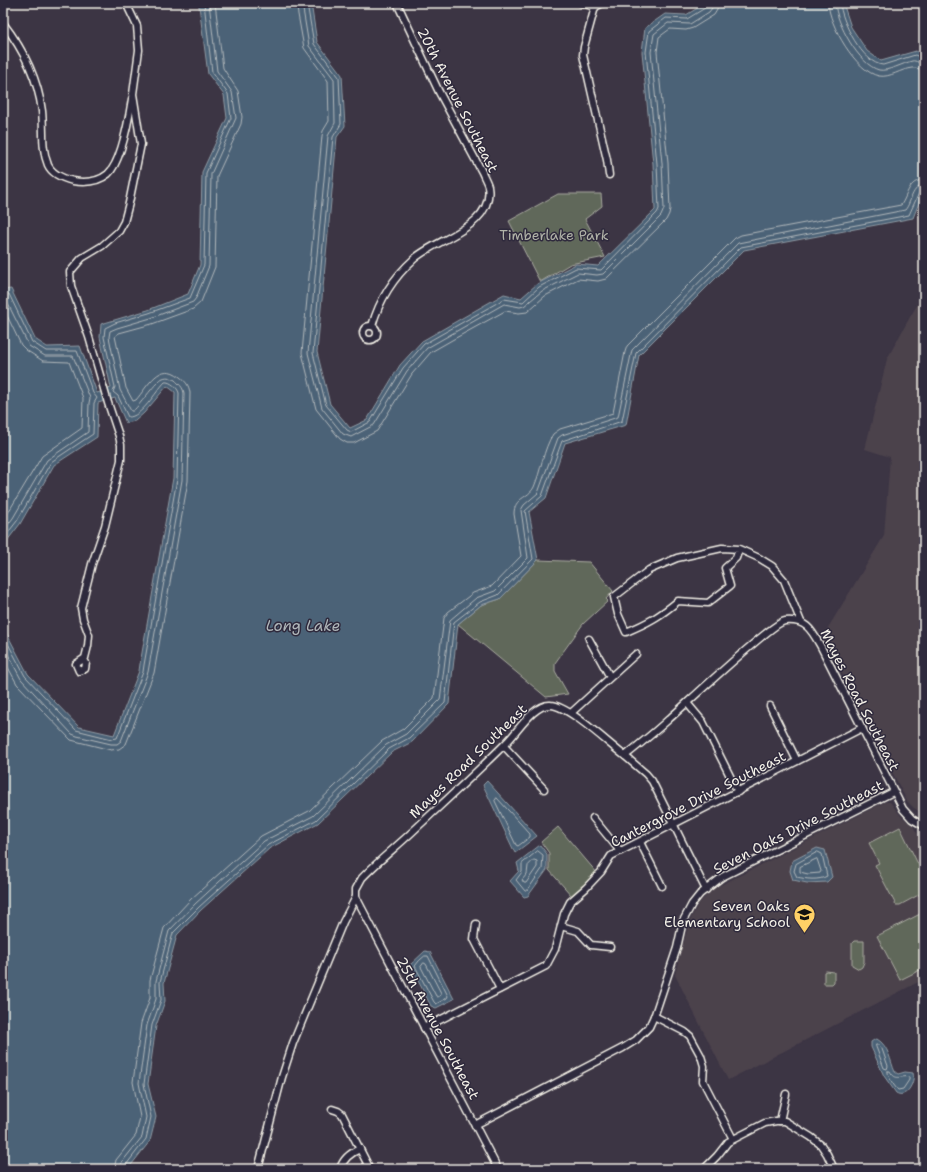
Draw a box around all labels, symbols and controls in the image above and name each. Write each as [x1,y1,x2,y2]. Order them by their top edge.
street label: 20th Avenue Southeast [414,24,502,176]
park label: Timberlake Park [499,226,609,244]
water label: Long Lake [266,616,340,636]
street label: Mayes Road Southeast [816,626,904,774]
street label: Mayes Road Southeast [405,700,531,822]
street label: Cantergrove Drive Southeast [607,747,789,851]
street label: Seven Oaks Drive Southeast [710,776,886,878]
place label: Seven Oaks Elementary School [664,897,791,931]
school or university icon: Seven Oaks Elementary School [792,901,818,934]
street label: 25th Avenue Southeast [393,953,483,1103]

